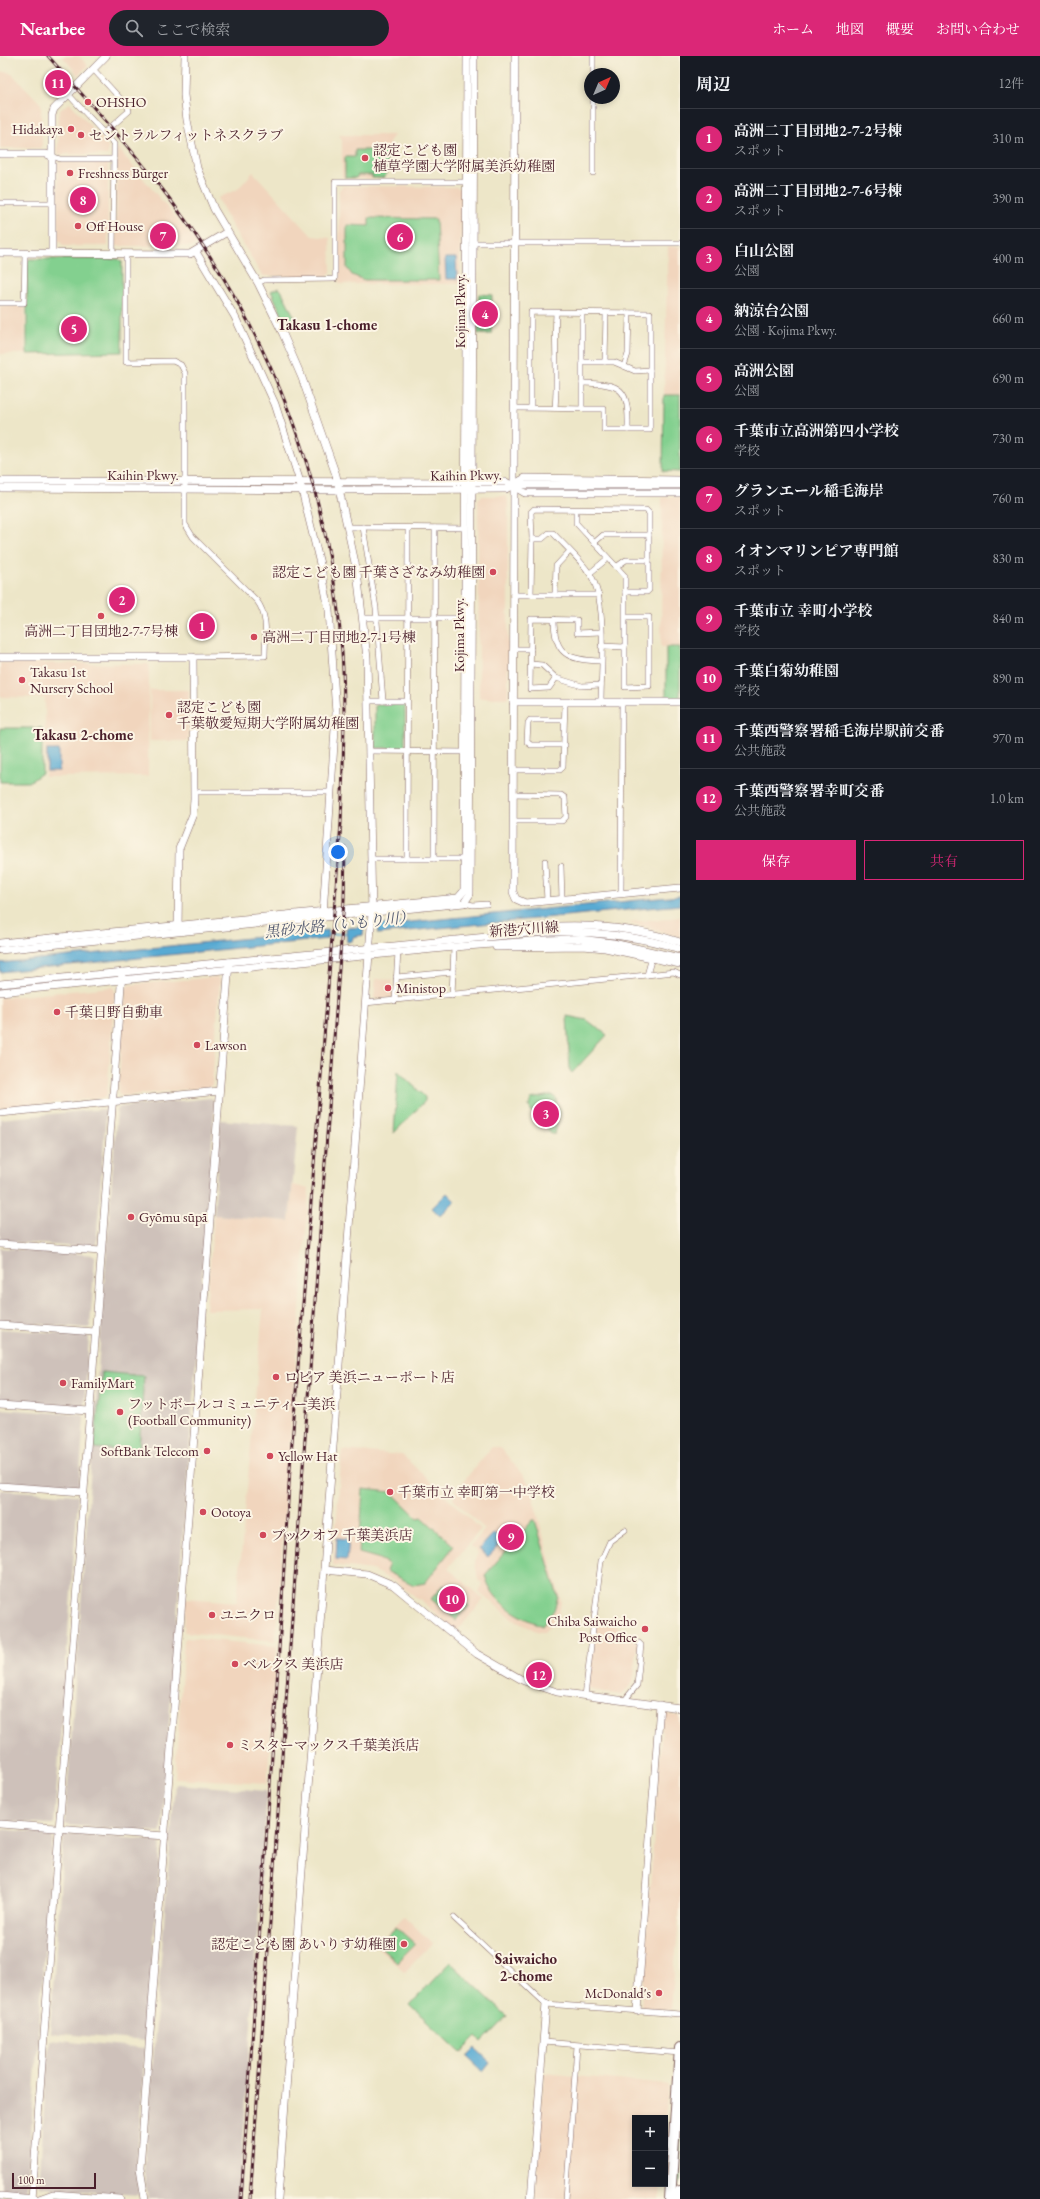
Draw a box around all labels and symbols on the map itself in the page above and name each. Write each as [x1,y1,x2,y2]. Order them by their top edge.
pin: 11 [45,68,71,98]
north arrow [584,68,620,104]
place label: OHSHO [96,93,147,111]
marker: OHSHO [83,97,93,107]
place label: Hidakaya [12,120,63,138]
marker: Hidakaya [66,124,76,134]
place label: セントラルフィットネスクラブ [89,126,283,144]
marker: セントラルフィットネスクラブ [76,130,86,140]
place label: 認定こども園 植草学園大学附属美浜幼稚園 [373,141,555,175]
marker: 認定こども園 植草学園大学附属美浜幼稚園 [360,153,370,163]
place label: Freshness Burger [78,164,169,182]
marker: Freshness Burger [65,168,75,178]
pin: 8 [70,185,96,215]
place label: Off House [86,217,144,235]
marker: Off House [73,221,83,231]
pin: 7 [150,221,176,251]
pin: 6 [387,222,413,252]
street label: Kojima Pkwy. [451,274,469,348]
pin: 4 [472,299,498,329]
pin: 5 [61,314,87,344]
district label: Takasu 1-chome [277,315,377,334]
street label: Kaihin Pkwy. [430,465,502,485]
street label: Kaihin Pkwy. [107,466,179,484]
place label: 認定こども園 千葉さざなみ幼稚園 [272,563,485,581]
marker: 認定こども園 千葉さざなみ幼稚園 [488,567,498,577]
pin: 2 [109,585,135,615]
street label: Kojima Pkwy. [450,598,468,672]
marker: 高洲二丁目団地2-7-7号棟 [96,611,106,621]
pin: 1 [189,611,215,641]
place label: 高洲二丁目団地2-7-7号棟 [24,622,178,640]
place label: 高洲二丁目団地2-7-1号棟 [262,628,416,646]
marker: 高洲二丁目団地2-7-1号棟 [249,632,259,642]
place label: Takasu 1st Nursery School [30,663,114,697]
marker: Takasu 1st Nursery School [17,675,27,685]
place label: 認定こども園 千葉敬愛短期大学附属幼稚園 [177,698,359,732]
marker: 認定こども園 千葉敬愛短期大学附属幼稚園 [164,710,174,720]
district label: Takasu 2-chome [33,725,133,744]
your location [328,842,348,862]
water label: 黒砂水路（いもり川） [263,907,415,941]
street label: 新港穴川線 [488,918,560,940]
place label: Ministop [396,979,446,997]
marker: Ministop [383,983,393,993]
place label: 千葉日野自動車 [65,1003,163,1021]
marker: 千葉日野自動車 [52,1007,62,1017]
place label: Lawson [205,1036,248,1054]
marker: Lawson [192,1040,202,1050]
pin: 3 [533,1099,559,1129]
place label: Gyōmu sūpā [139,1208,208,1226]
marker: Gyōmu sūpā [126,1212,136,1222]
place label: ロピア 美浜ニューポート店 [284,1368,455,1386]
marker: ロピア 美浜ニューポート店 [271,1372,281,1382]
place label: FamilyMart [71,1374,135,1392]
marker: FamilyMart [58,1378,68,1388]
place label: フットボールコミュニティー美浜 (Football Community) [128,1395,335,1429]
marker: フットボールコミュニティー美浜 (Football Community) [115,1407,125,1417]
place label: SoftBank Telecom [101,1442,199,1460]
marker: SoftBank Telecom [202,1446,212,1456]
place label: Yellow Hat [278,1447,338,1465]
marker: Yellow Hat [265,1451,275,1461]
place label: 千葉市立 幸町第一中学校 [398,1483,555,1501]
marker: 千葉市立 幸町第一中学校 [385,1487,395,1497]
place label: Ootoya [211,1503,252,1521]
marker: Ootoya [198,1507,208,1517]
pin: 9 [498,1522,524,1552]
place label: ブックオフ 千葉美浜店 [271,1526,412,1544]
marker: ブックオフ 千葉美浜店 [258,1530,268,1540]
pin: 10 [439,1584,465,1614]
place label: ユニクロ [220,1606,276,1624]
marker: ユニクロ [207,1610,217,1620]
place label: Chiba Saiwaicho Post Office [547,1612,638,1646]
marker: Chiba Saiwaicho Post Office [640,1624,650,1634]
place label: ベルクス 美浜店 [243,1655,343,1673]
marker: ベルクス 美浜店 [230,1659,240,1669]
pin: 12 [526,1660,552,1690]
place label: ミスターマックス千葉美浜店 [238,1736,419,1754]
marker: ミスターマックス千葉美浜店 [225,1740,235,1750]
place label: 認定こども園 あいりす幼稚園 [211,1935,396,1953]
marker: 認定こども園 あいりす幼稚園 [399,1939,409,1949]
district label: Saiwaicho 2-chome [495,1949,558,1985]
place label: McDonald's [585,1984,651,2002]
marker: McDonald's [654,1988,664,1998]
scale bar [12,2171,96,2190]

